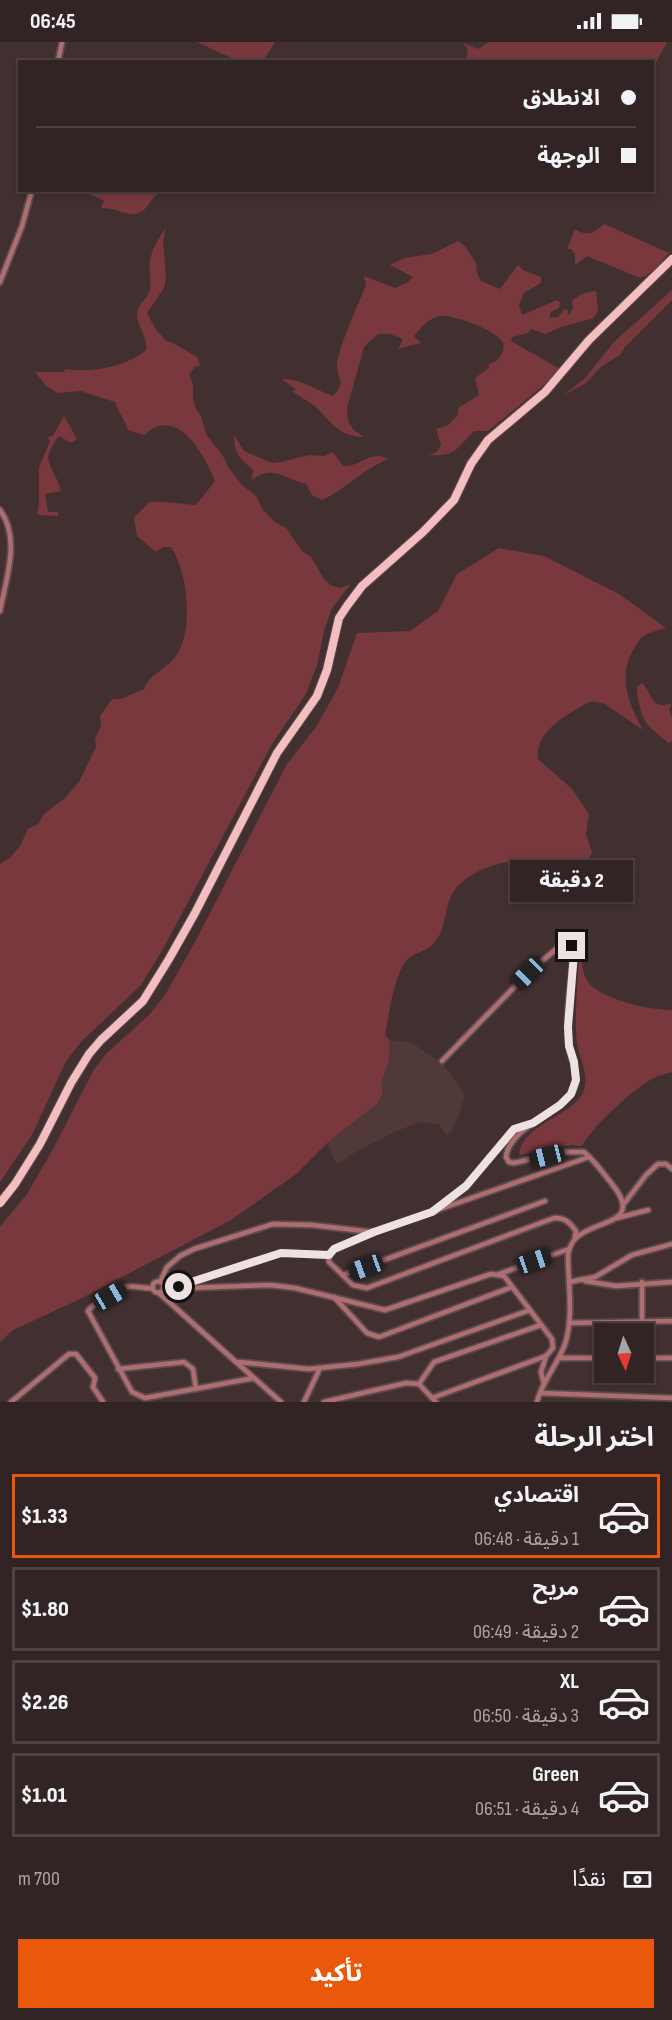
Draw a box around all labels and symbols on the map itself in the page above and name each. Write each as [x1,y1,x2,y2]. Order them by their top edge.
callout: 2 دقيقة [510,859,634,901]
route end [558,932,585,959]
car [509,954,547,992]
car [527,1143,567,1169]
car [514,1247,554,1275]
car [346,1252,386,1282]
route start [165,1273,192,1300]
car [90,1279,130,1313]
north arrow [594,1323,654,1383]

